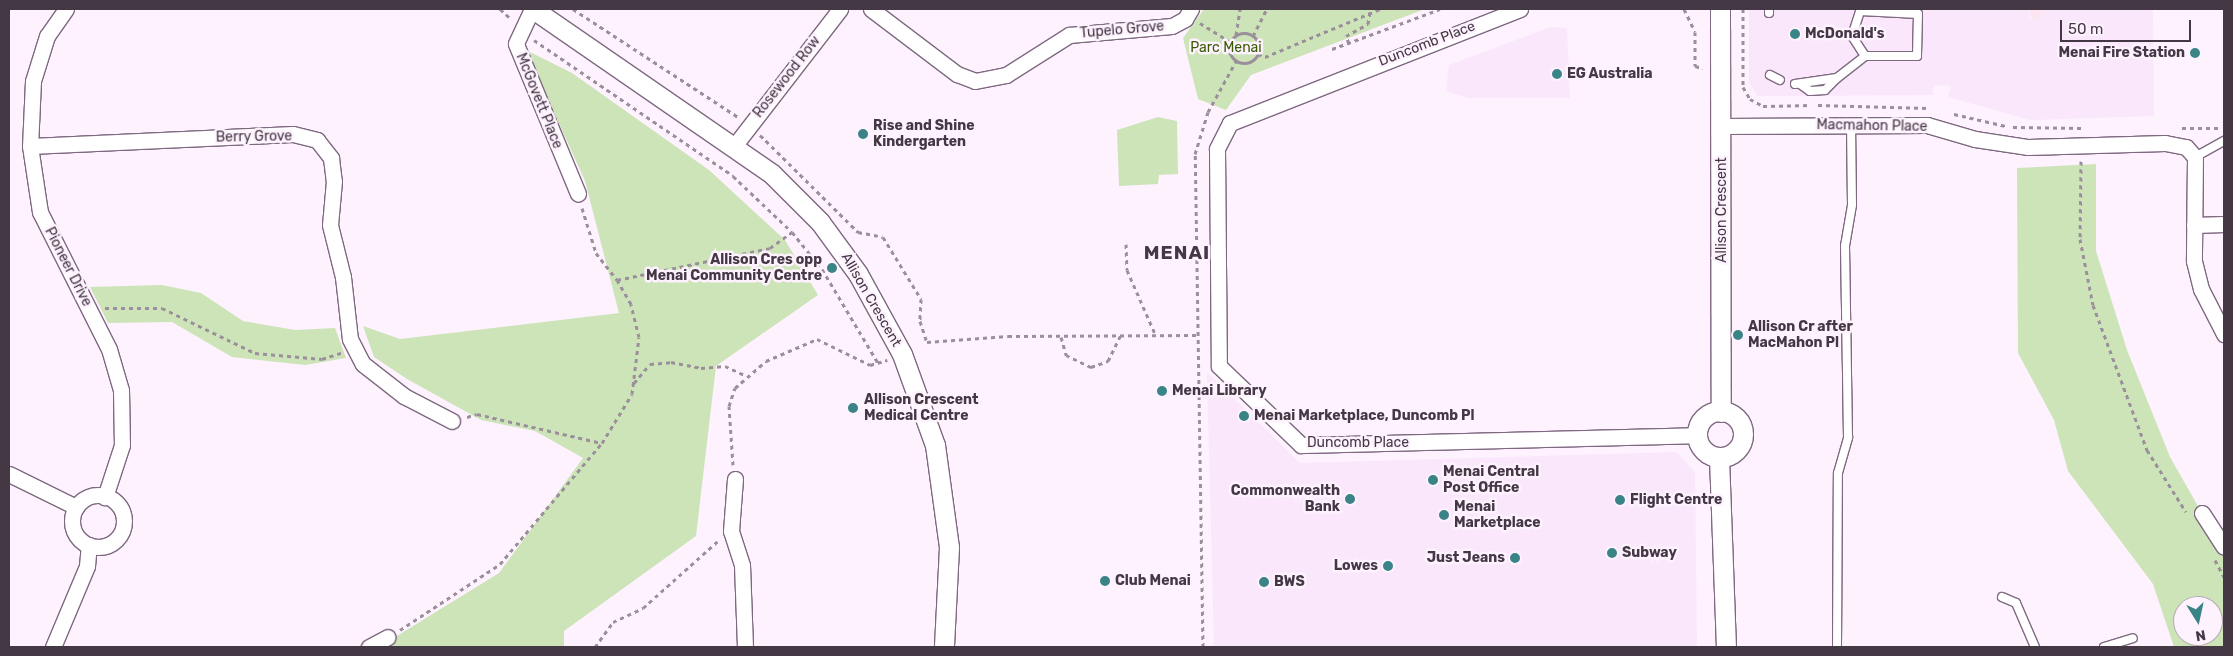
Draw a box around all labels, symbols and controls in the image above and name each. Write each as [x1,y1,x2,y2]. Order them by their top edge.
scale bar [2063,10,2194,42]
street label: Tupelo Grove [1079,18,1165,42]
street label: Duncomb Place [1376,18,1478,70]
text: 50 m [2068,20,2103,38]
place label: McDonald's [1805,26,1884,42]
marker: McDonald's [1789,28,1801,40]
street label: Rosewood Row [750,33,824,121]
park label: Parc Menai [1190,40,1262,56]
place label: Menai Fire Station [2058,45,2185,61]
marker: Menai Fire Station [2189,47,2201,59]
street label: McGovett Place [512,51,566,151]
place label: EG Australia [1567,66,1653,82]
marker: EG Australia [1551,68,1563,80]
street label: Macmahon Place [1816,117,1928,135]
place label: Rise and Shine Kindergarten [873,118,974,150]
street label: Berry Grove [215,128,293,146]
marker: Rise and Shine Kindergarten [857,128,869,140]
street label: Allison Crescent [1714,157,1730,263]
street label: Pioneer Drive [41,224,95,310]
district label: MENAI [1143,242,1211,264]
street label: Allison Crescent [837,250,905,350]
place label: Allison Cres opp Menai Community Centre [646,252,822,284]
marker: Allison Cres opp Menai Community Centre [826,262,838,274]
place label: Allison Cr after MacMahon Pl [1748,319,1853,352]
marker: Allison Cr after MacMahon Pl [1732,329,1744,341]
place label: Menai Library [1172,383,1267,399]
marker: Menai Library [1156,385,1168,397]
place label: Allison Crescent Medical Centre [864,392,979,424]
marker: Allison Crescent Medical Centre [846,401,860,415]
place label: Menai Marketplace, Duncomb Pl [1254,408,1475,424]
marker: Menai Marketplace, Duncomb Pl [1238,410,1250,422]
street label: Duncomb Place [1307,435,1409,451]
place label: Menai Central Post Office [1443,464,1539,497]
marker: Menai Central Post Office [1427,474,1439,486]
place label: Commonwealth Bank [1231,483,1340,516]
place label: Flight Centre [1630,492,1722,508]
marker: Commonwealth Bank [1344,493,1356,505]
marker: Flight Centre [1614,494,1626,506]
place label: Menai Marketplace [1454,499,1541,532]
marker: Menai Marketplace [1438,509,1450,521]
place label: Subway [1622,545,1677,561]
marker: Subway [1606,547,1618,559]
place label: Just Jeans [1427,550,1505,566]
marker: Just Jeans [1509,552,1521,564]
place label: Lowes [1334,558,1378,574]
marker: Lowes [1382,560,1394,572]
place label: Club Menai [1115,573,1191,589]
place label: BWS [1274,574,1305,590]
marker: Club Menai [1099,575,1111,587]
marker: BWS [1258,576,1270,588]
north arrow [2173,596,2223,646]
text: N [2194,626,2207,645]

